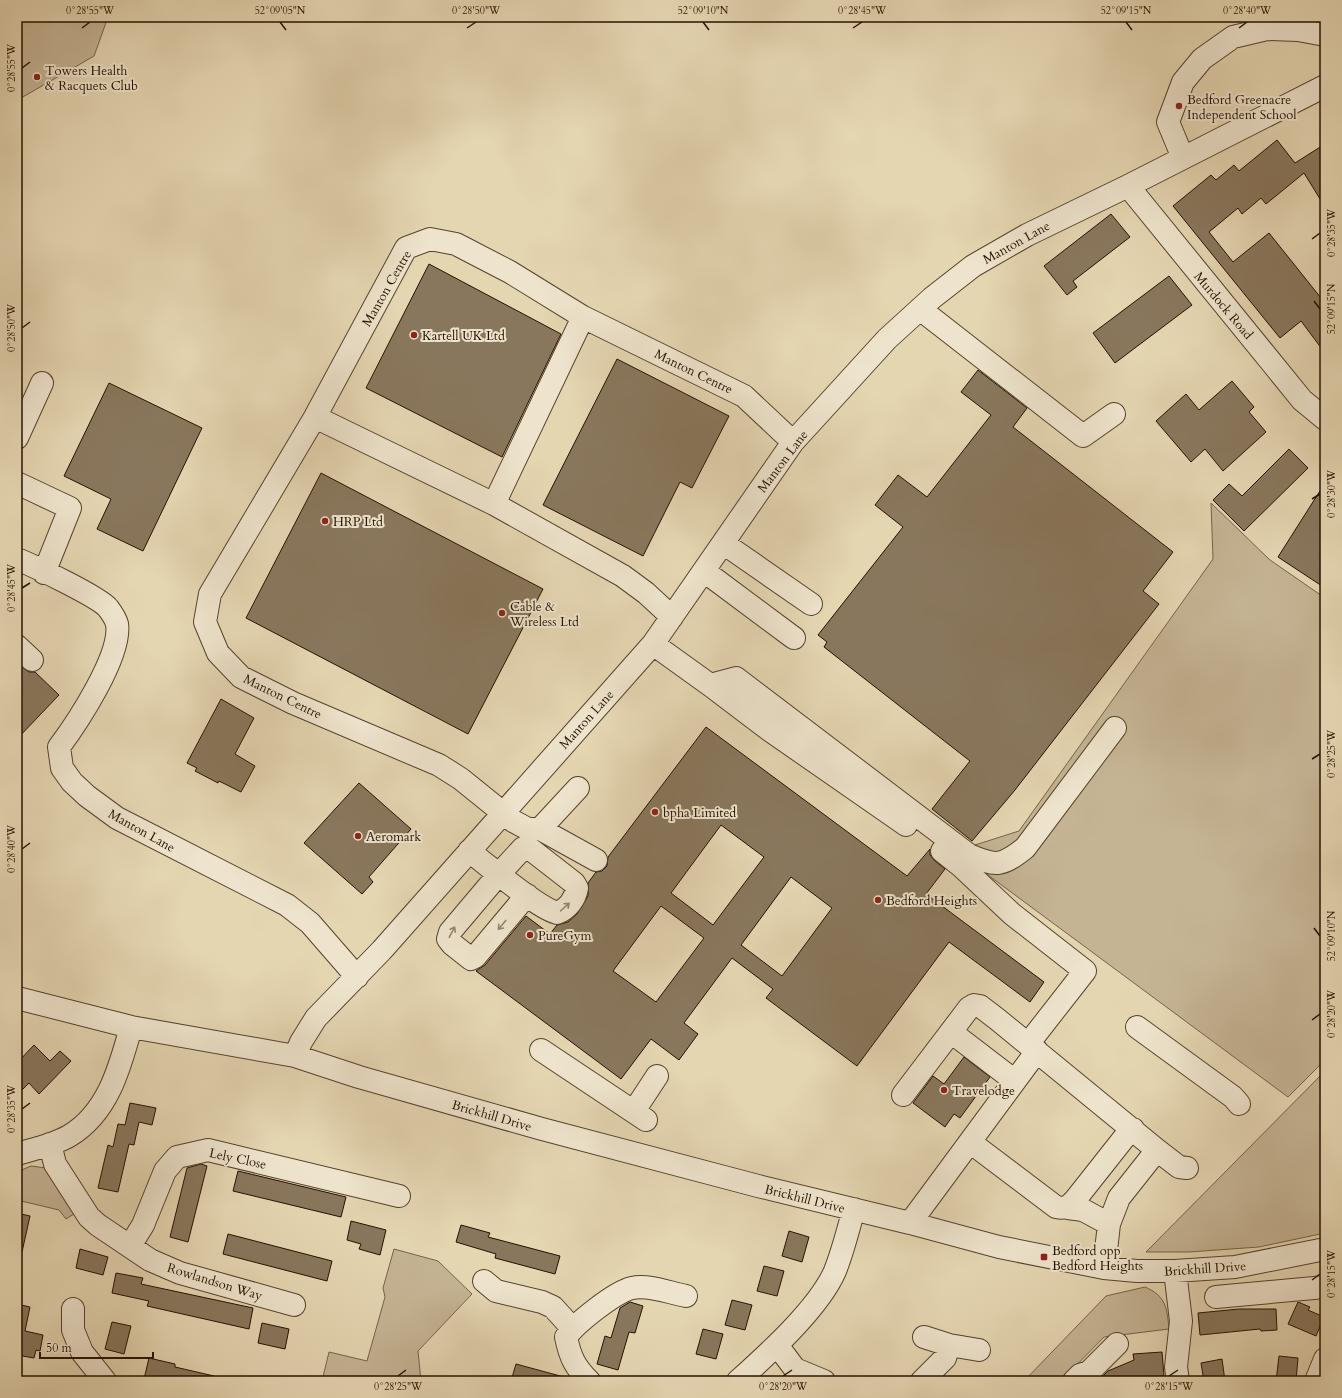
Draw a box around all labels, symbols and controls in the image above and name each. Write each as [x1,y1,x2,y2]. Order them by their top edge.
text: 0°28'55"W [66,4,115,18]
text: 52°09'05"N [255,4,306,18]
text: 0°28'50"W [452,4,501,18]
text: 52°09'10"N [678,4,729,18]
text: 0°28'45"W [838,4,887,18]
text: 52°09'15"N [1101,4,1152,18]
text: 0°28'40"W [1223,4,1272,18]
text: 0°28'55"W [5,43,19,92]
place label: Towers Health & Racquets Club [45,62,138,95]
marker: Towers Health & Racquets Club [32,72,42,82]
place label: Bedford Greenacre Independent School [1187,91,1297,124]
marker: Bedford Greenacre Independent School [1174,101,1184,111]
text: 0°28'35"W [1325,208,1339,257]
street label: Manton Lane [980,217,1053,269]
street label: Manton Centre [358,247,416,330]
street label: Murdock Road [1190,268,1257,343]
text: 52°09'15"N [1325,283,1339,334]
text: 0°28'50"W [5,303,19,352]
place label: Kartell UK Ltd [422,327,505,345]
marker: Kartell UK Ltd [409,330,419,340]
street label: Manton Centre [651,345,736,399]
street label: Manton Lane [753,427,812,497]
text: 0°28'30"W [1325,469,1339,518]
place label: HRP Ltd [333,513,383,531]
marker: HRP Ltd [320,516,330,526]
text: 0°28'45"W [5,563,19,612]
place label: Cable & Wireless Ltd [509,598,579,631]
marker: Cable & Wireless Ltd [497,608,507,618]
street label: Manton Centre [240,670,325,724]
street label: Manton Lane [555,686,618,753]
text: 0°28'25"W [1325,729,1339,778]
place label: bpha Limited [663,804,736,822]
street label: Manton Lane [105,805,178,857]
marker: bpha Limited [650,807,660,817]
text: 0°28'40"W [5,824,19,873]
place label: Aeromark [366,828,421,846]
marker: Aeromark [353,831,363,841]
place label: Bedford Heights [886,892,977,910]
marker: Bedford Heights [873,895,883,905]
one-way arrow [560,903,570,912]
text: 52°09'10"N [1325,910,1339,961]
one-way arrow [498,919,507,930]
one-way arrow [448,926,456,938]
place label: PureGym [538,927,592,945]
marker: PureGym [525,930,535,940]
text: 0°28'20"W [1325,989,1339,1038]
place label: Travelodge [952,1082,1015,1100]
text: 0°28'35"W [5,1084,19,1133]
marker: Travelodge [939,1085,949,1095]
street label: Brickhill Drive [450,1096,534,1136]
street label: Lely Close [208,1144,268,1174]
street label: Brickhill Drive [763,1180,847,1218]
place label: Bedford opp Bedford Heights [1052,1242,1143,1275]
text: 0°28'15"W [1325,1249,1339,1298]
marker: Bedford opp Bedford Heights [1039,1252,1049,1262]
street label: Brickhill Drive [1163,1257,1247,1281]
street label: Rowlandson Way [165,1259,265,1305]
scale bar [40,1334,153,1360]
text: 50 m [46,1340,73,1356]
text: 0°28'25"W [374,1380,423,1394]
text: 0°28'20"W [759,1380,808,1394]
text: 0°28'15"W [1145,1380,1194,1394]

